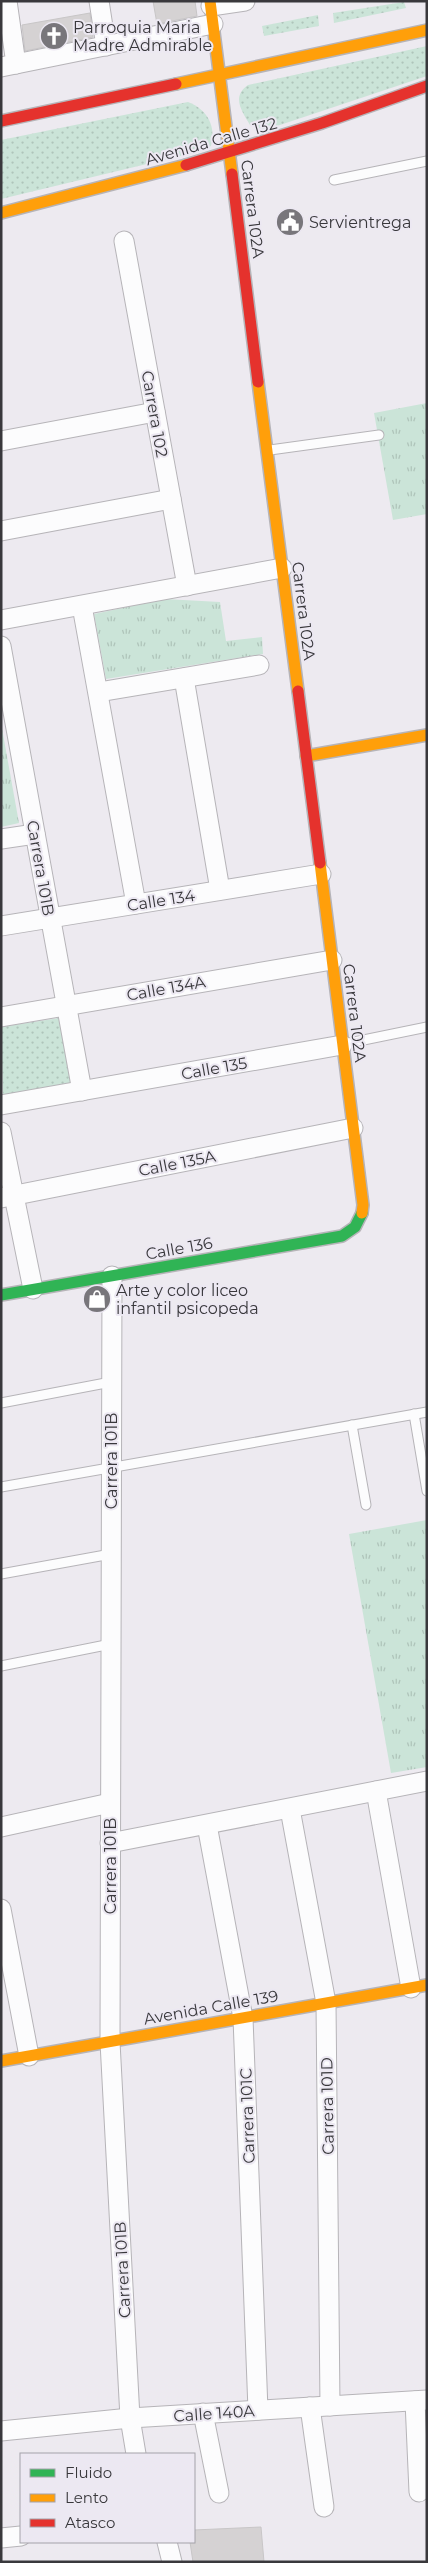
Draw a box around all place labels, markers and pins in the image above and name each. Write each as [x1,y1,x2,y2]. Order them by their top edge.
place label: Parroquia Maria Madre Admirable [73,18,212,55]
church icon: Parroquia Maria Madre Admirable [39,21,69,51]
public building icon: Servientrega [275,207,305,237]
place label: Servientrega [309,213,411,232]
place label: Arte y color liceo infantil psicopeda [116,1281,259,1318]
shop icon: Arte y color liceo infantil psicopeda [82,1284,112,1314]

